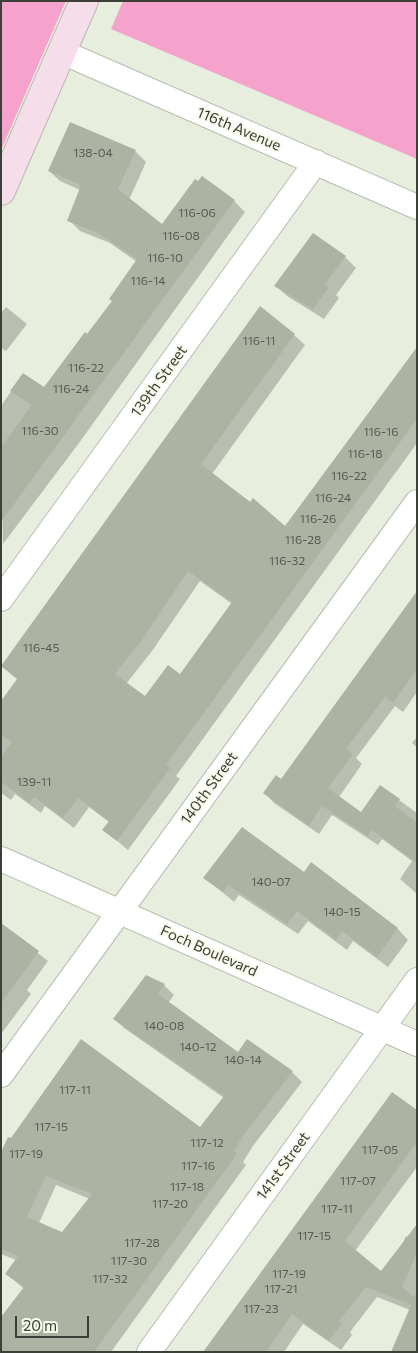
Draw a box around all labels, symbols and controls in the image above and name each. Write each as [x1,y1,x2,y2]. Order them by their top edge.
street label: 116th Avenue [194,103,284,155]
house number: 138-04 [73,146,113,160]
house number: 116-06 [178,206,216,220]
house number: 116-08 [162,229,200,243]
house number: 116-10 [147,251,183,265]
house number: 116-14 [131,274,165,288]
house number: 116-11 [243,334,275,348]
street label: 139th Street [127,342,191,420]
house number: 116-22 [68,361,104,375]
house number: 116-24 [53,382,89,396]
house number: 116-30 [21,424,59,438]
house number: 116-16 [363,425,399,439]
house number: 116-18 [347,447,383,461]
house number: 116-22 [331,469,367,483]
house number: 116-24 [315,491,351,505]
house number: 116-26 [300,512,336,526]
house number: 116-28 [285,533,321,547]
house number: 116-32 [269,554,305,568]
house number: 116-45 [23,641,59,655]
street label: 140th Street [177,748,241,828]
house number: 139-11 [17,775,51,789]
house number: 140-07 [251,875,291,889]
house number: 140-15 [323,905,361,919]
street label: Foch Boulevard [158,922,260,980]
house number: 140-08 [144,1019,184,1033]
house number: 140-12 [179,1040,217,1054]
house number: 140-14 [224,1053,262,1067]
house number: 117-11 [59,1083,91,1097]
house number: 117-15 [34,1120,68,1134]
street label: 141st Street [252,1129,314,1203]
house number: 117-12 [190,1136,224,1150]
house number: 117-05 [362,1143,398,1157]
house number: 117-19 [9,1147,43,1161]
house number: 117-16 [181,1159,215,1173]
house number: 117-07 [340,1174,376,1188]
house number: 117-18 [170,1180,204,1194]
house number: 117-20 [152,1197,188,1211]
house number: 117-11 [321,1202,353,1216]
house number: 117-15 [297,1229,331,1243]
house number: 117-28 [124,1236,160,1250]
house number: 117-30 [111,1254,147,1268]
house number: 117-19 [272,1267,306,1281]
house number: 117-32 [92,1272,128,1286]
house number: 117-21 [264,1282,298,1296]
house number: 117-23 [243,1302,279,1316]
scale bar [18,1306,91,1338]
text: 20 m [23,1316,57,1334]

